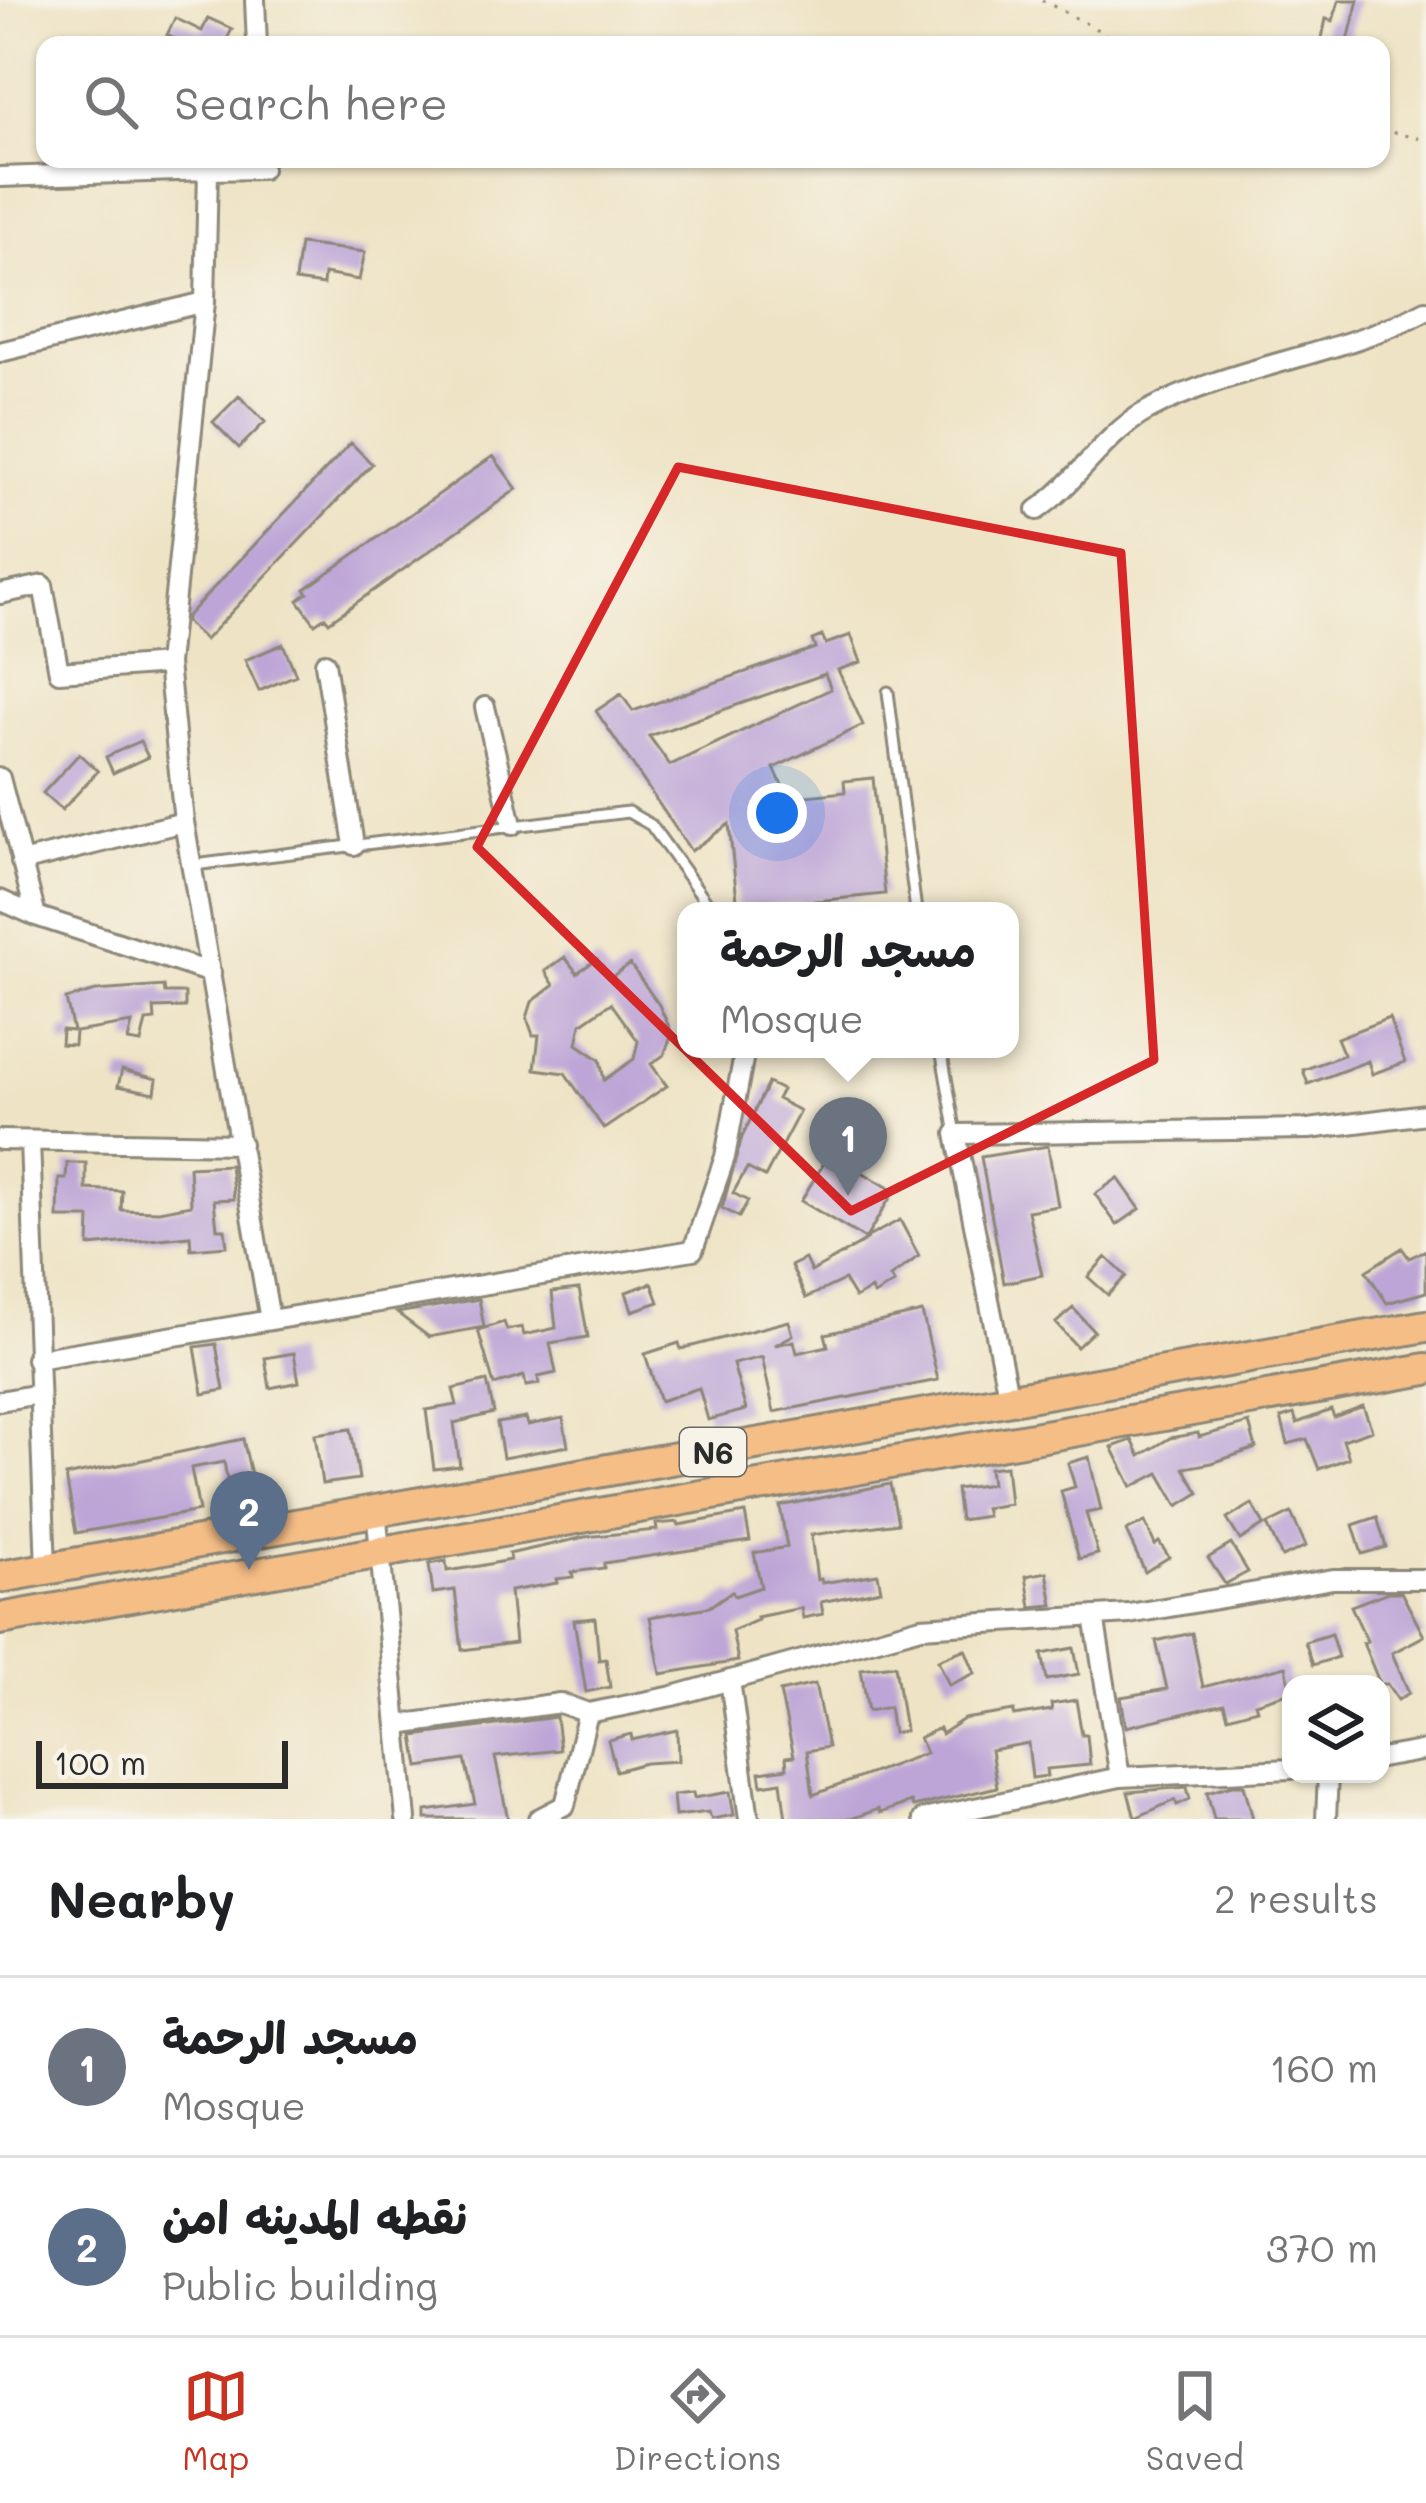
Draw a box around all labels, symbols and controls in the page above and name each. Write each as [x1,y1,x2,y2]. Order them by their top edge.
search box [36,36,1390,168]
icon: search [78,69,144,135]
text: Search here [174,73,448,131]
your location [747,783,807,843]
popup [677,902,1019,1058]
text: مسجد الرحمة [720,920,976,978]
text: Mosque [720,992,864,1043]
pin: 1 [809,1097,887,1196]
road number: N6 [680,1428,746,1476]
pin: 2 [210,1471,288,1570]
map controls [1282,1675,1390,1783]
button: layers [1282,1675,1390,1783]
scale bar [36,1735,288,1788]
text: 100 m [54,1740,146,1783]
text: Nearby [48,1864,235,1931]
text: 2 results [1214,1872,1378,1923]
text: مسجد الرحمة [162,2007,418,2065]
text: 1 [78,2041,96,2092]
text: 160 m [1269,2041,1378,2092]
text: Mosque [162,2079,306,2130]
text: نقطه المدينه امن [162,2187,467,2245]
text: 2 [76,2221,98,2272]
text: 370 m [1266,2221,1378,2272]
text: Public building [162,2259,438,2310]
tab: Map [182,2363,249,2478]
tab: Directions [614,2363,781,2478]
tab: Saved [1146,2363,1244,2478]

